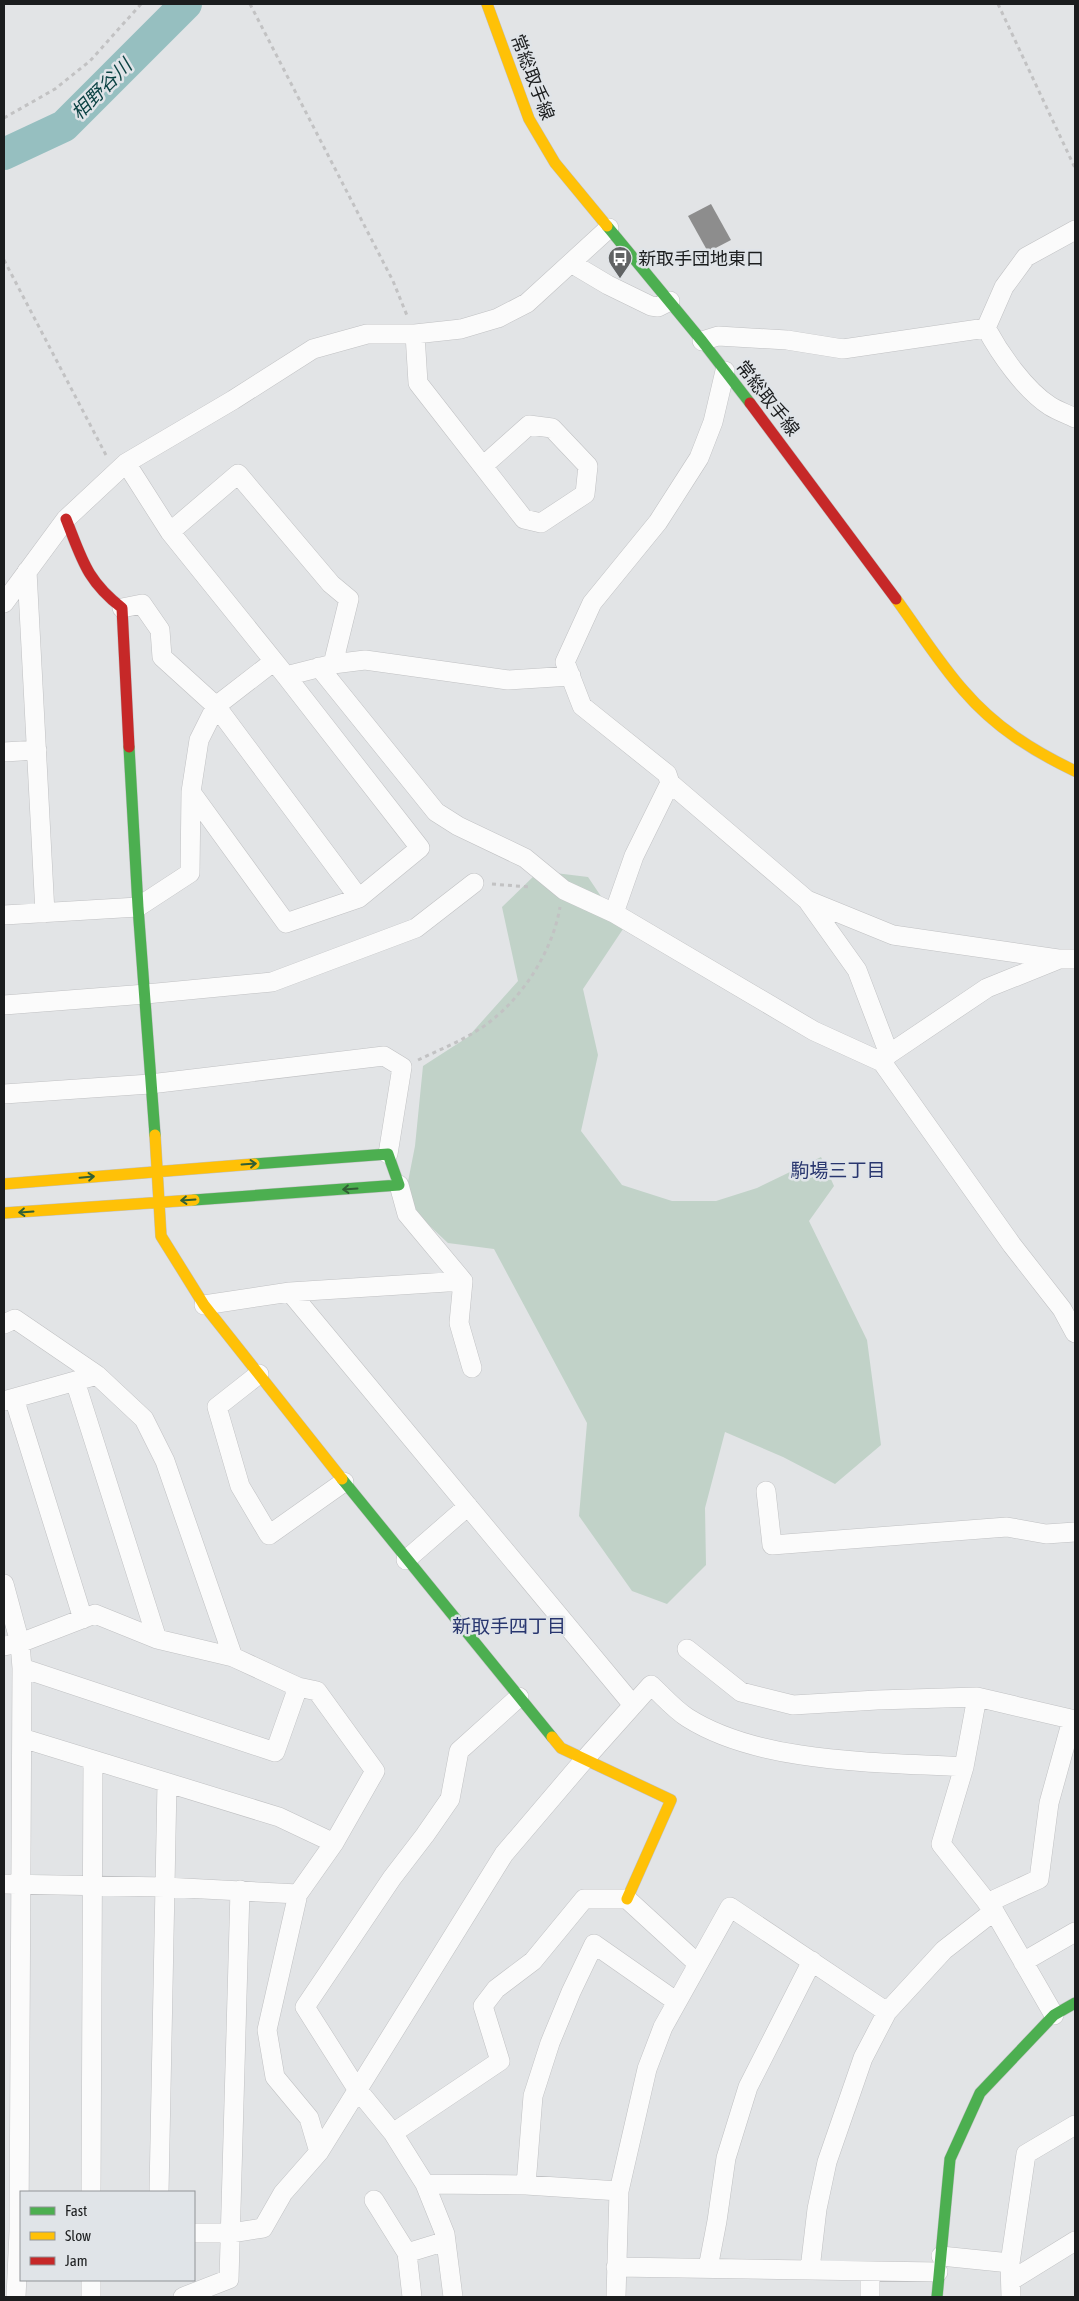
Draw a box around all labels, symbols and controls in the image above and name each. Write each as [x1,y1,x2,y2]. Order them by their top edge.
street label: 常総取手線 [507,31,559,123]
water label: 相野谷川 [66,53,137,124]
bus stop icon: 新取手団地東口 [607,245,633,279]
place label: 新取手団地東口 [638,248,764,269]
street label: 常総取手線 [732,356,804,440]
district label: 駒場三丁目 [790,1159,886,1181]
one-way arrow [241,1160,257,1169]
one-way arrow [79,1172,95,1182]
one-way arrow [342,1184,358,1193]
one-way arrow [180,1195,196,1204]
one-way arrow [18,1207,34,1216]
district label: 新取手四丁目 [452,1615,566,1637]
legend [20,2191,195,2281]
text: Fast [65,2202,87,2219]
text: Slow [65,2227,91,2244]
text: Jam [65,2252,88,2269]

